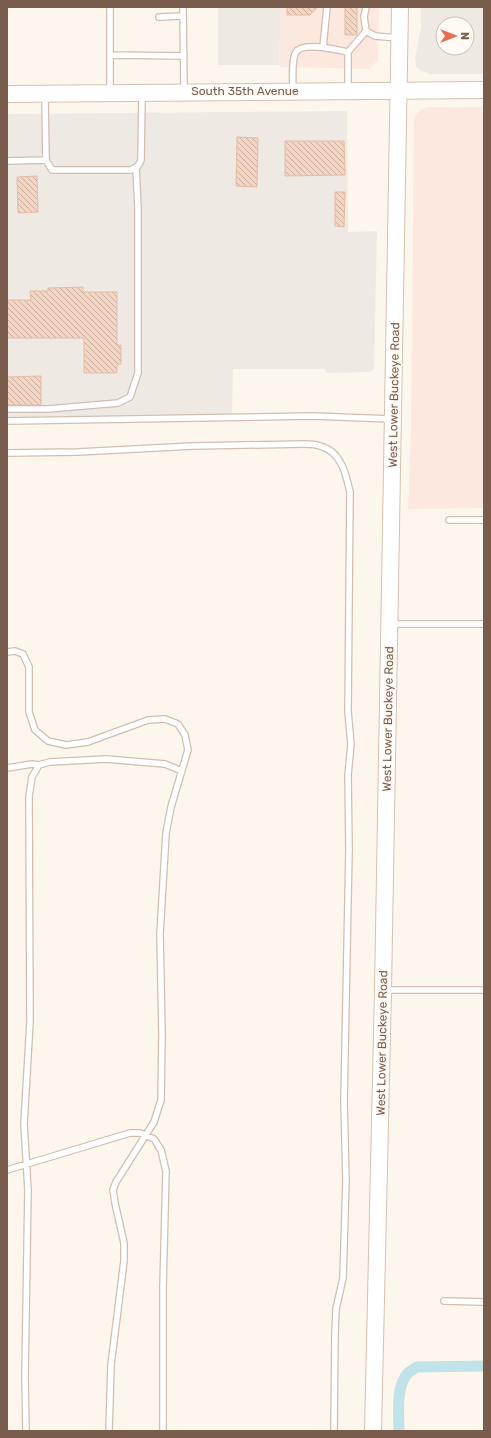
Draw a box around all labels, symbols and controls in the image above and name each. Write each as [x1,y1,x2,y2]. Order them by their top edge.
north arrow [435,16,475,56]
text: N [458,32,471,40]
street label: South 35th Avenue [191,84,299,98]
street label: West Lower Buckeye Road [386,322,402,468]
street label: West Lower Buckeye Road [380,646,396,792]
street label: West Lower Buckeye Road [374,970,390,1116]

